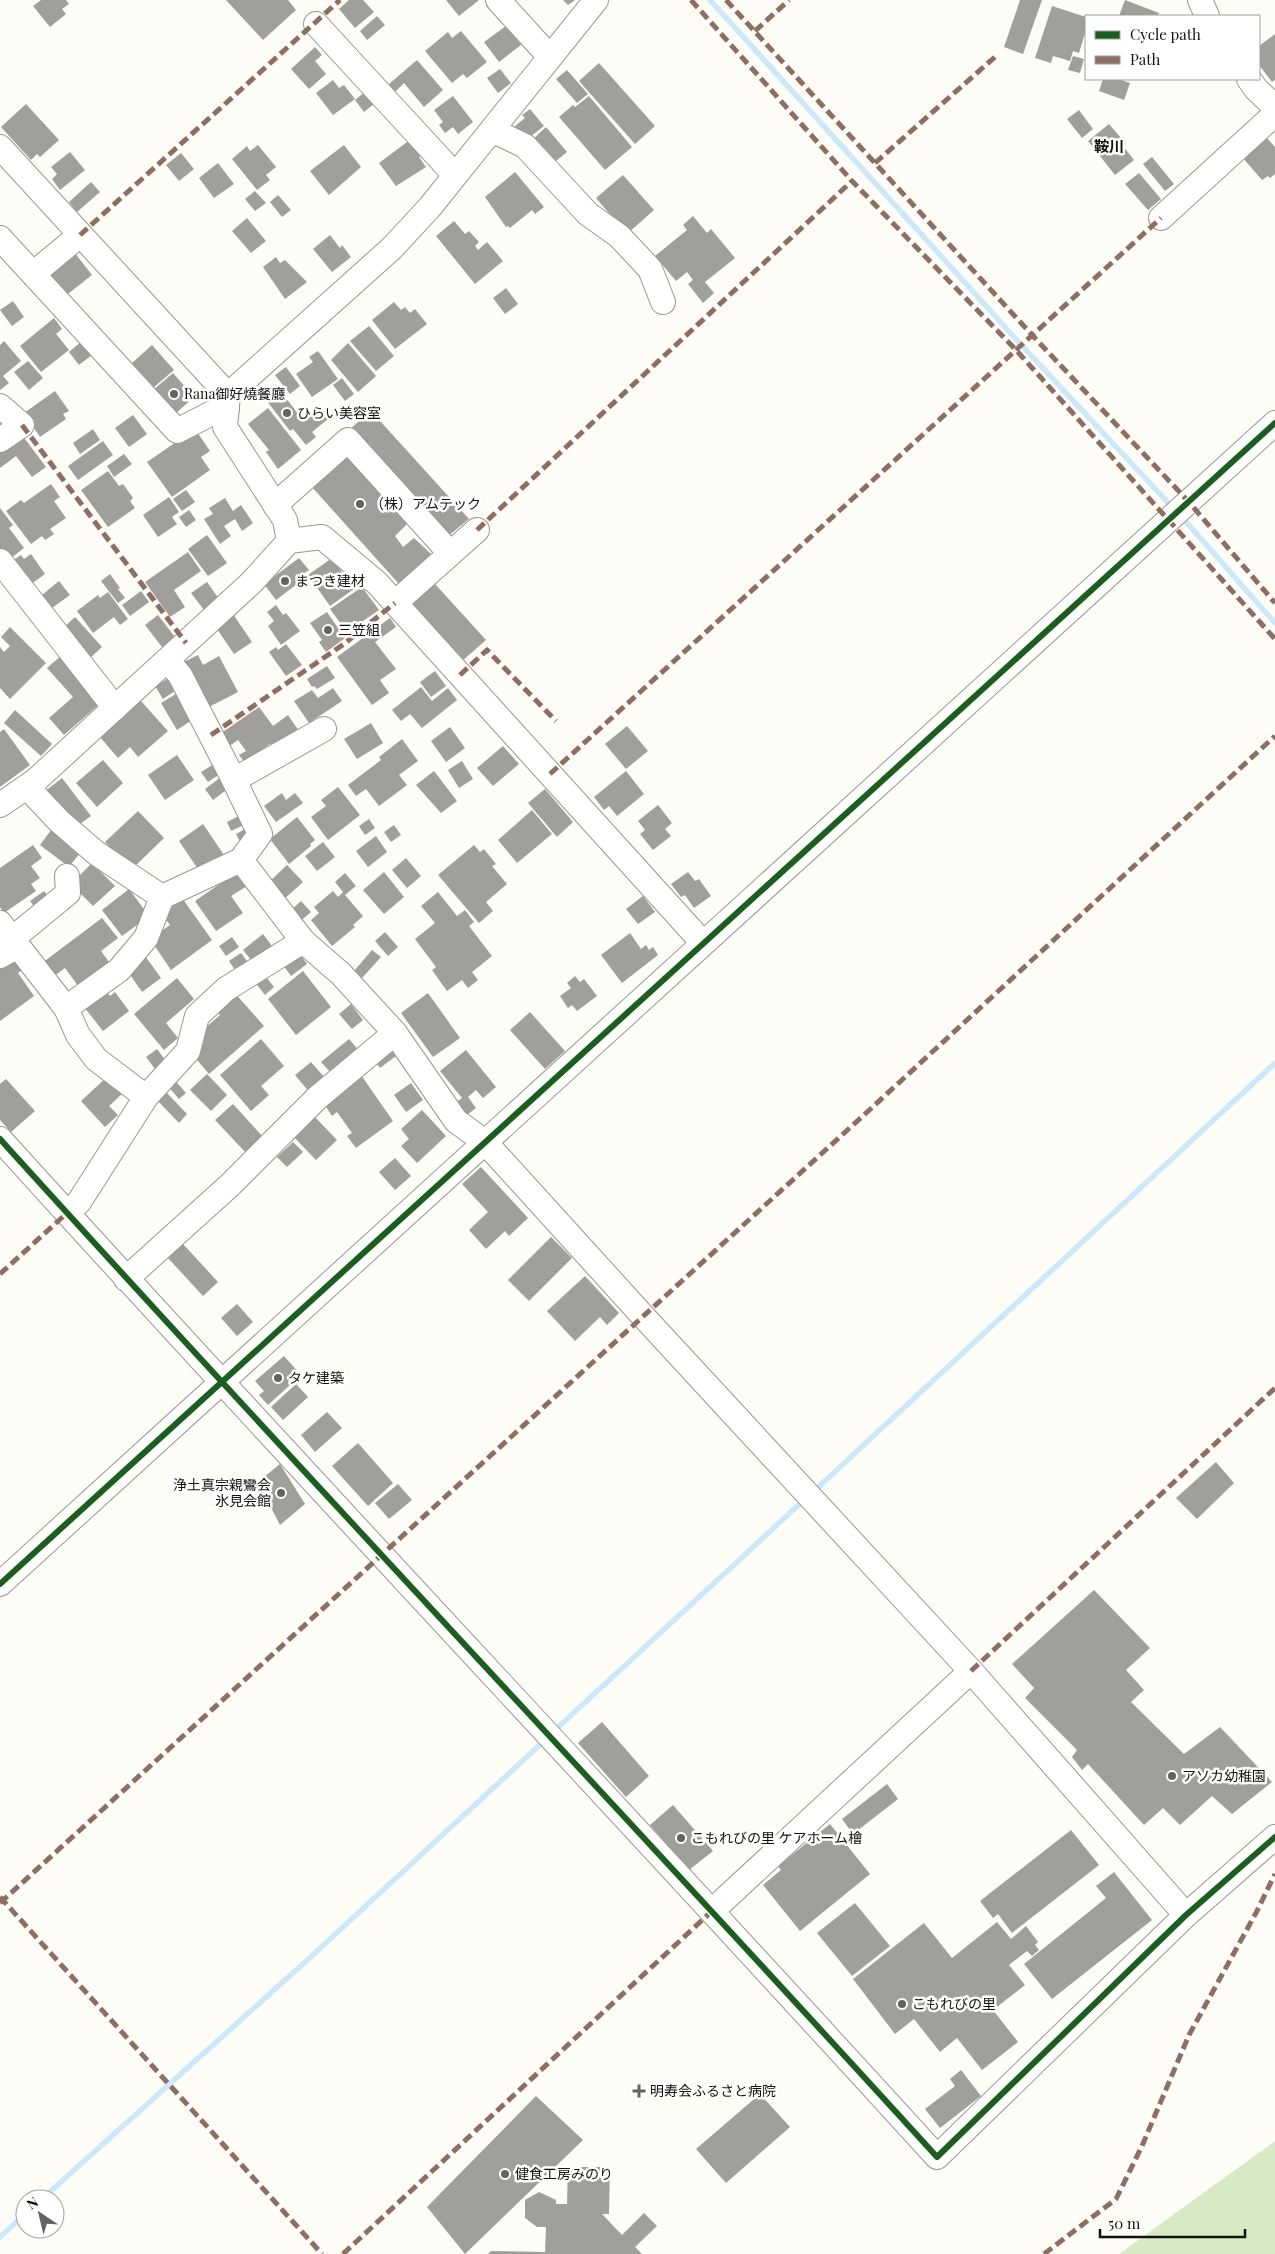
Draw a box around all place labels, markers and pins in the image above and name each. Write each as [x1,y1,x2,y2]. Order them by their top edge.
place label: Rana御好燒餐廳 [184,384,285,403]
marker: Rana御好燒餐廳 [168,388,180,400]
place label: ひらい美容室 [297,403,381,422]
marker: ひらい美容室 [281,407,293,419]
place label: （株）アムテック [370,494,481,513]
marker: （株）アムテック [354,498,366,510]
place label: まつき建材 [295,571,365,590]
marker: まつき建材 [279,575,291,587]
place label: 三笠組 [338,620,380,639]
marker: 三笠組 [322,624,334,636]
place label: タケ建築 [288,1368,344,1387]
marker: タケ建築 [272,1372,284,1384]
place label: 浄土真宗親鸞会 氷見会館 [173,1475,271,1510]
marker: 浄土真宗親鸞会 氷見会館 [275,1487,287,1499]
place label: アソカ幼稚園 [1182,1766,1266,1785]
marker: アソカ幼稚園 [1166,1770,1178,1782]
place label: こもれびの里 ケアホーム檜 [691,1828,862,1847]
marker: こもれびの里 ケアホーム檜 [675,1832,687,1844]
place label: こもれびの里 [912,1994,996,2013]
marker: こもれびの里 [896,1998,908,2010]
place label: 明寿会ふるさと病院 [650,2081,776,2100]
marker: 明寿会ふるさと病院 [632,2084,646,2098]
place label: 健食工房みのり [515,2164,613,2183]
marker: 健食工房みのり [499,2168,511,2180]

